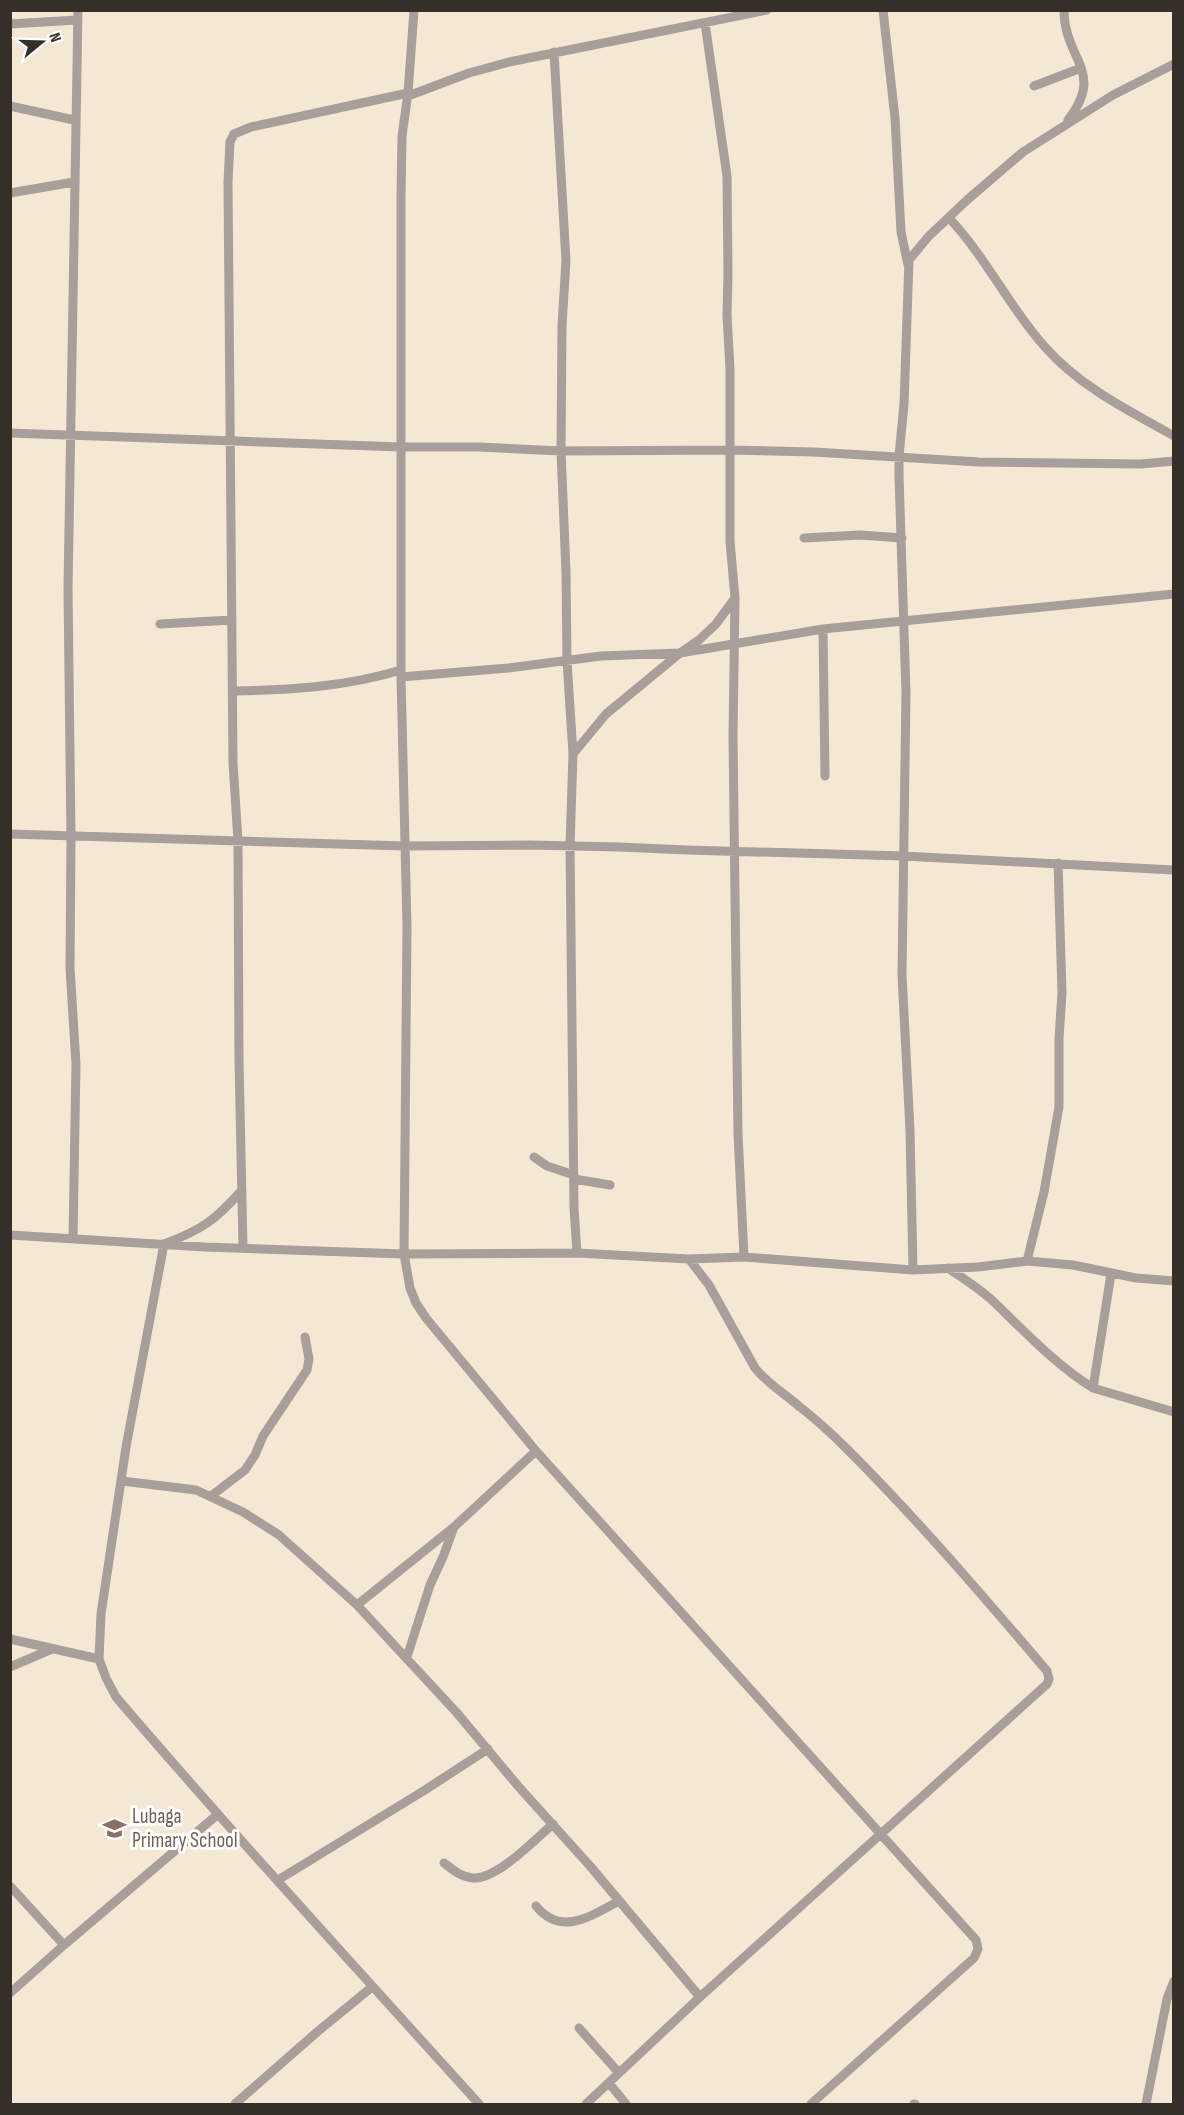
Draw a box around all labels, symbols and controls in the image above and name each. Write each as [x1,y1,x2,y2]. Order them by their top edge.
north arrow [12,12,72,72]
text: N [44,30,65,45]
place label: Lubaga Primary School [132,1804,238,1853]
school or university icon: Lubaga Primary School [101,1815,127,1841]

